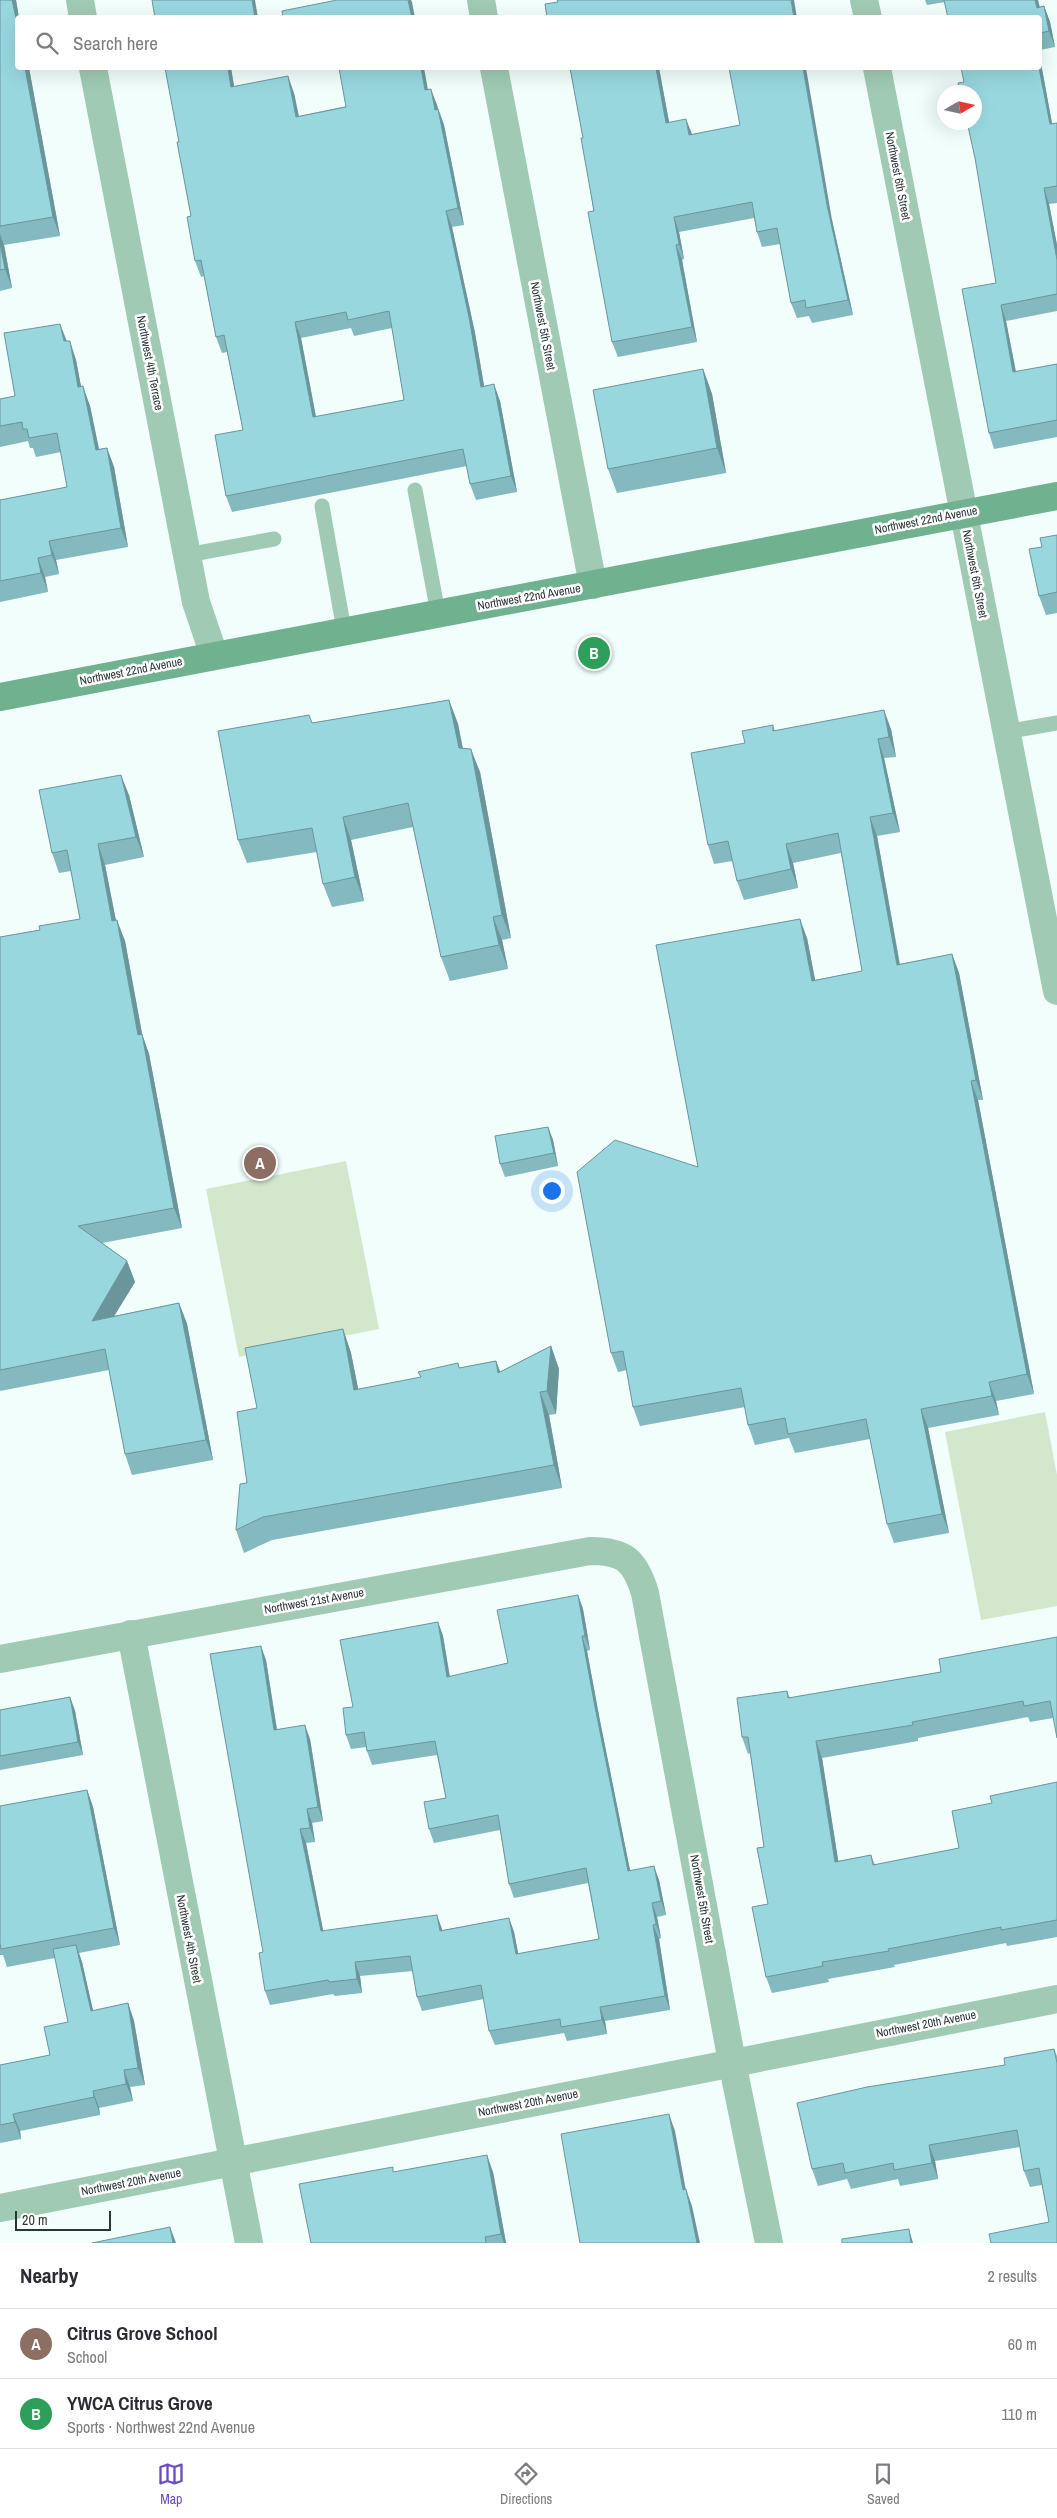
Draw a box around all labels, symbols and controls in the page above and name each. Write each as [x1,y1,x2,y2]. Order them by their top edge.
search box [15,15,1042,70]
icon: search [33,29,61,57]
text: Search here [73,30,158,56]
north arrow [937,85,982,130]
street label: Northwest 6th Street [882,130,914,222]
street label: Northwest 5th Street [527,280,559,372]
street label: Northwest 4th Terrace [133,314,167,412]
street label: Northwest 22nd Avenue [873,502,979,538]
street label: Northwest 6th Street [959,528,991,620]
street label: Northwest 22nd Avenue [476,580,582,614]
pin: B [578,634,610,672]
street label: Northwest 22nd Avenue [78,653,184,689]
pin: A [244,1144,276,1182]
your location [539,1178,565,1204]
street label: Northwest 21st Avenue [263,1584,365,1618]
street label: Northwest 5th Street [686,1853,718,1945]
street label: Northwest 4th Street [173,1893,205,1985]
street label: Northwest 20th Avenue [875,2006,977,2042]
street label: Northwest 20th Avenue [477,2085,579,2121]
street label: Northwest 20th Avenue [80,2164,182,2200]
scale bar [15,2208,111,2231]
text: 20 m [22,2211,48,2229]
text: Nearby [20,2261,78,2290]
text: 2 results [987,2265,1037,2287]
text: Citrus Grove School [67,2320,218,2346]
text: A [31,2333,41,2355]
text: 60 m [1008,2333,1037,2355]
text: School [67,2346,107,2368]
text: YWCA Citrus Grove [67,2390,213,2416]
text: B [31,2403,41,2425]
text: 110 m [1001,2403,1037,2425]
text: Sports · Northwest 22nd Avenue [67,2416,255,2438]
tab: Map [157,2460,185,2508]
tab: Directions [500,2460,552,2508]
tab: Saved [867,2460,900,2508]

